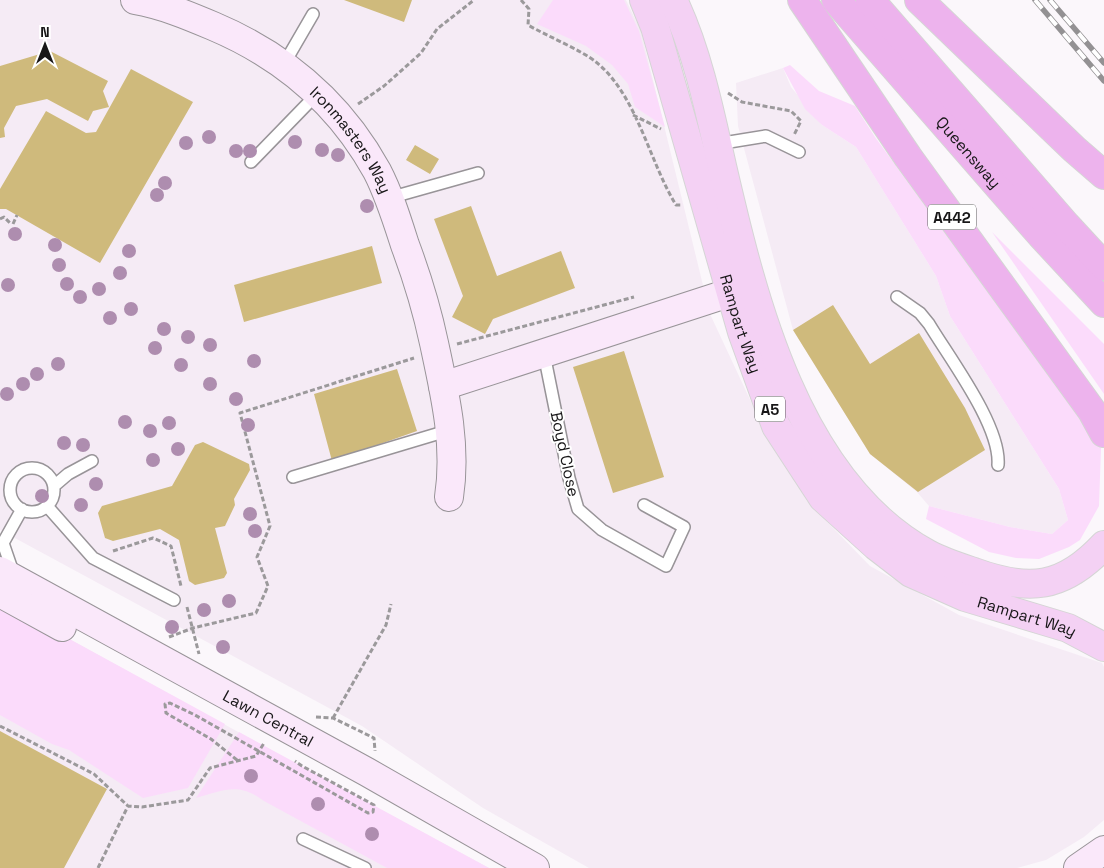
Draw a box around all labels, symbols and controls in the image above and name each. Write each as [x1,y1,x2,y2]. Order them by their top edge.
north arrow [20,20,70,70]
text: N [40,23,50,41]
street label: Ironmasters Way [306,81,397,196]
street label: Queensway [932,112,1006,193]
road number: A442 [928,204,976,230]
street label: Rampart Way [716,272,767,376]
road number: A5 [755,396,785,422]
street label: Boyd Close [546,409,584,499]
street label: Rampart Way [975,591,1081,641]
street label: Lawn Central [219,685,317,751]

